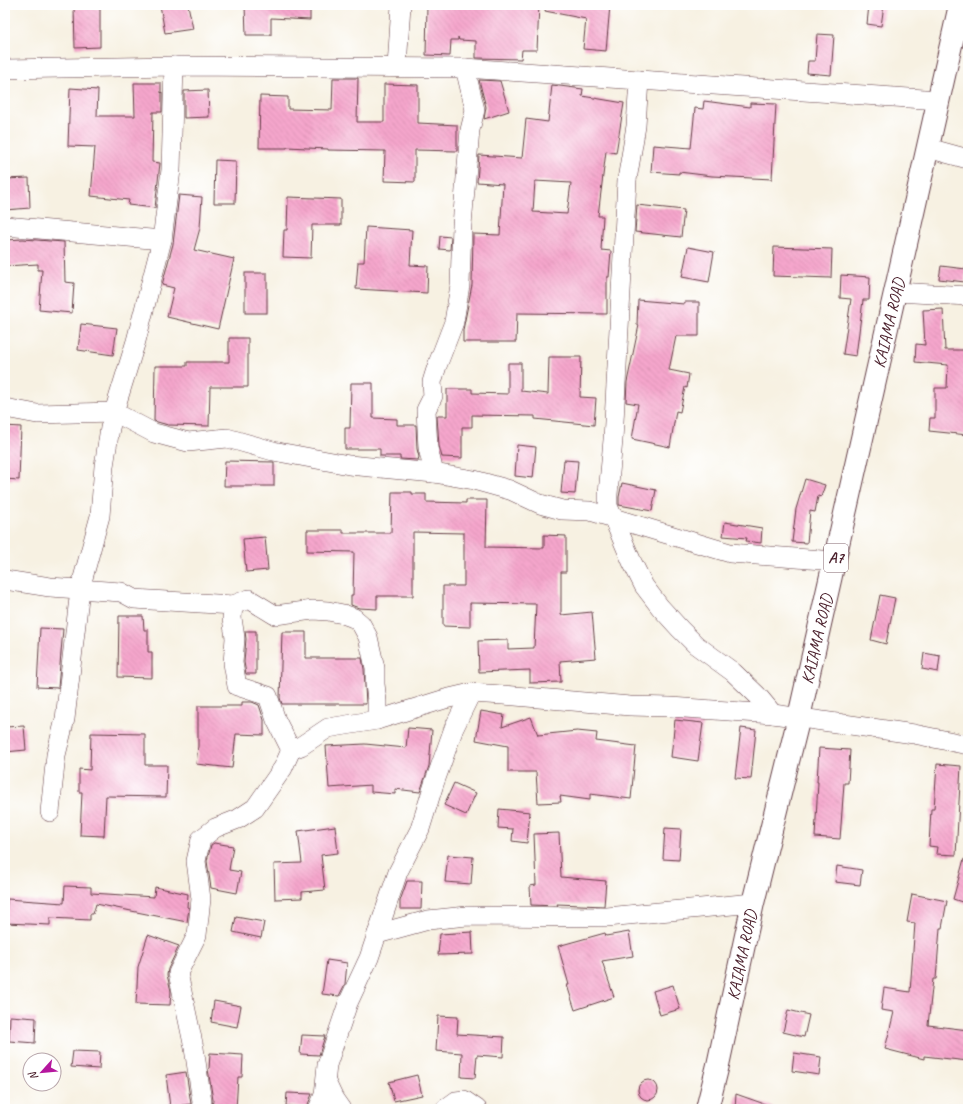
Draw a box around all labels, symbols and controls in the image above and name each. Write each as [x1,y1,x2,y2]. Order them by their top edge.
street label: KAIAMA ROAD [869,274,910,370]
road number: A7 [824,544,848,572]
street label: KAIAMA ROAD [797,590,838,686]
street label: KAIAMA ROAD [722,906,762,1002]
north arrow [22,1052,62,1092]
text: N [24,1068,41,1083]

